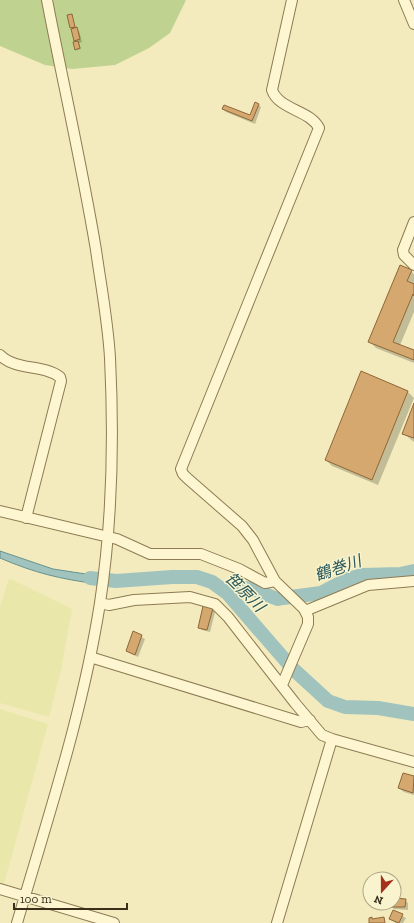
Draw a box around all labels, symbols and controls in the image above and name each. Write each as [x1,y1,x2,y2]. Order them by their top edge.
water label: 鶴巻川 [312,551,366,585]
water label: 笹原川 [221,568,270,617]
north arrow [362,871,402,911]
scale bar [14,885,127,911]
text: 100 m [20,892,52,906]
text: N [372,892,385,907]

